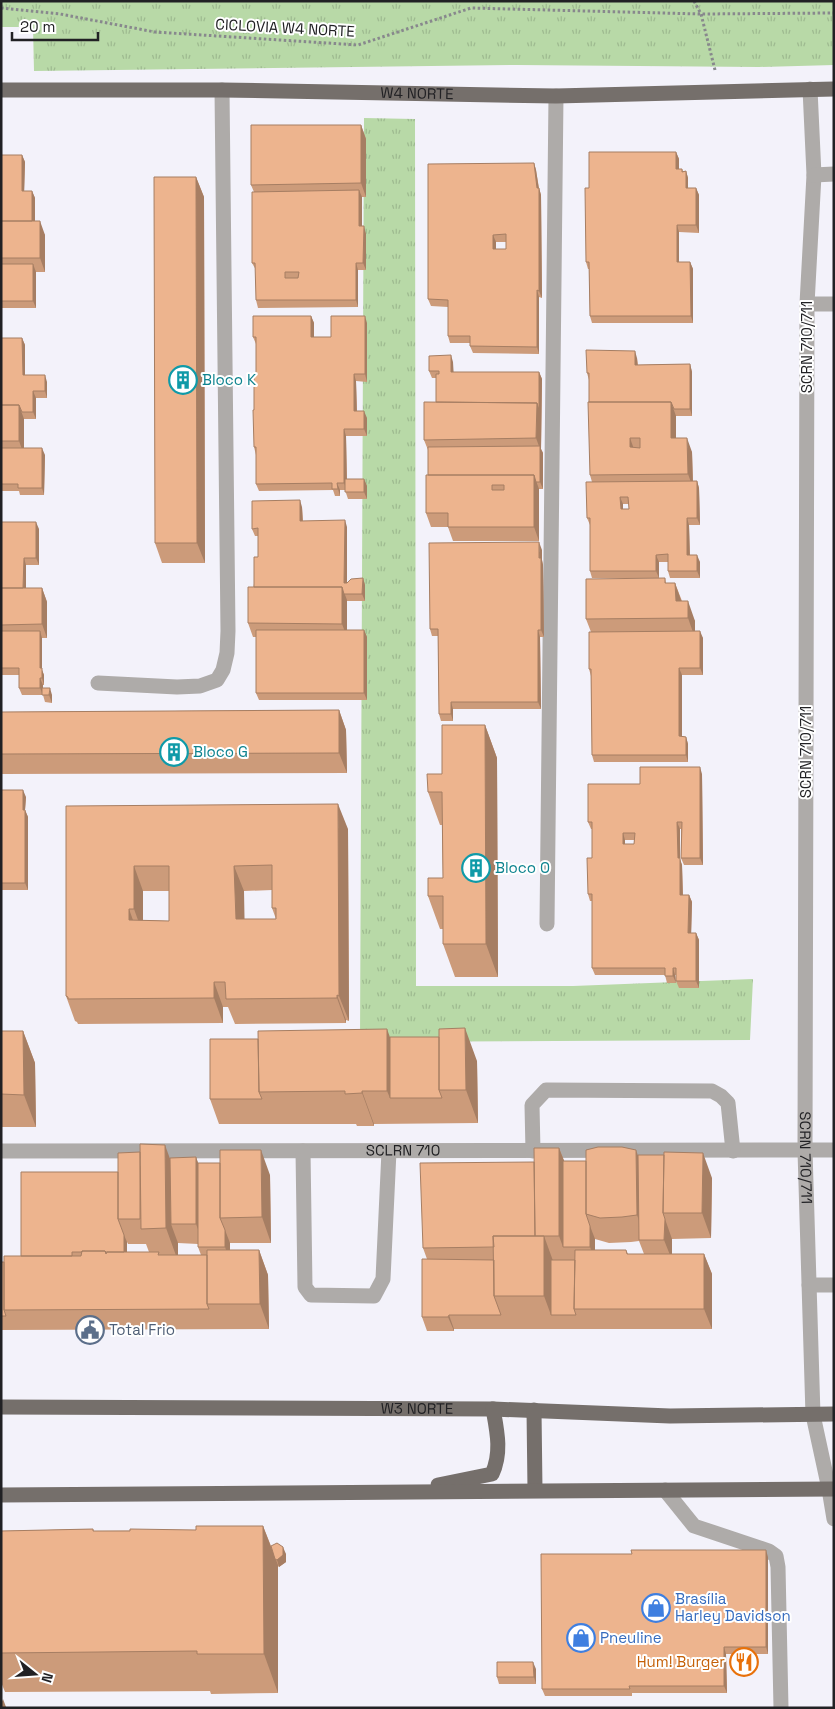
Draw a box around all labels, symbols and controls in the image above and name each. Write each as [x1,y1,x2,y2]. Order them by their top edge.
scale bar [12,10,99,42]
street label: CICLOVIA W4 NORTE [215,14,355,41]
text: 20 m [20,17,55,36]
street label: W4 NORTE [380,83,454,103]
street label: SCRN 710/711 [797,301,816,393]
building icon: Bloco K [168,365,198,395]
place label: Bloco K [202,370,256,389]
street label: SCRN 710/711 [796,706,815,798]
building icon: Bloco G [159,737,189,767]
place label: Bloco G [193,742,248,761]
building icon: Bloco O [461,853,491,883]
place label: Bloco O [495,858,550,877]
street label: SCRN 710/711 [796,1111,817,1204]
street label: SCLRN 710 [366,1140,440,1160]
public building icon: Total Frio [75,1315,105,1345]
place label: Total Frio [109,1320,175,1339]
street label: W3 NORTE [381,1399,453,1418]
place label: Brasília Harley Davidson [675,1589,791,1625]
shop icon: Brasília Harley Davidson [641,1593,671,1623]
shop icon: Pneuline [566,1623,596,1653]
place label: Pneuline [600,1628,662,1647]
restaurant icon: Hum! Burger [729,1647,759,1677]
north arrow [10,1649,60,1699]
place label: Hum! Burger [637,1652,725,1671]
text: N [37,1671,57,1685]

